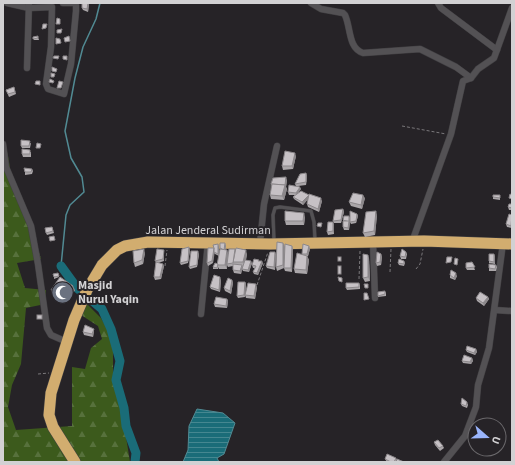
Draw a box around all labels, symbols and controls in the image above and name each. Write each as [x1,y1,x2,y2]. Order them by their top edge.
street label: Jalan Jenderal Sudirman [145,222,271,239]
place label: Masjid Nurul Yaqin [78,277,139,308]
mosque icon: Masjid Nurul Yaqin [50,279,76,305]
north arrow [467,417,507,457]
text: U [488,434,504,446]

